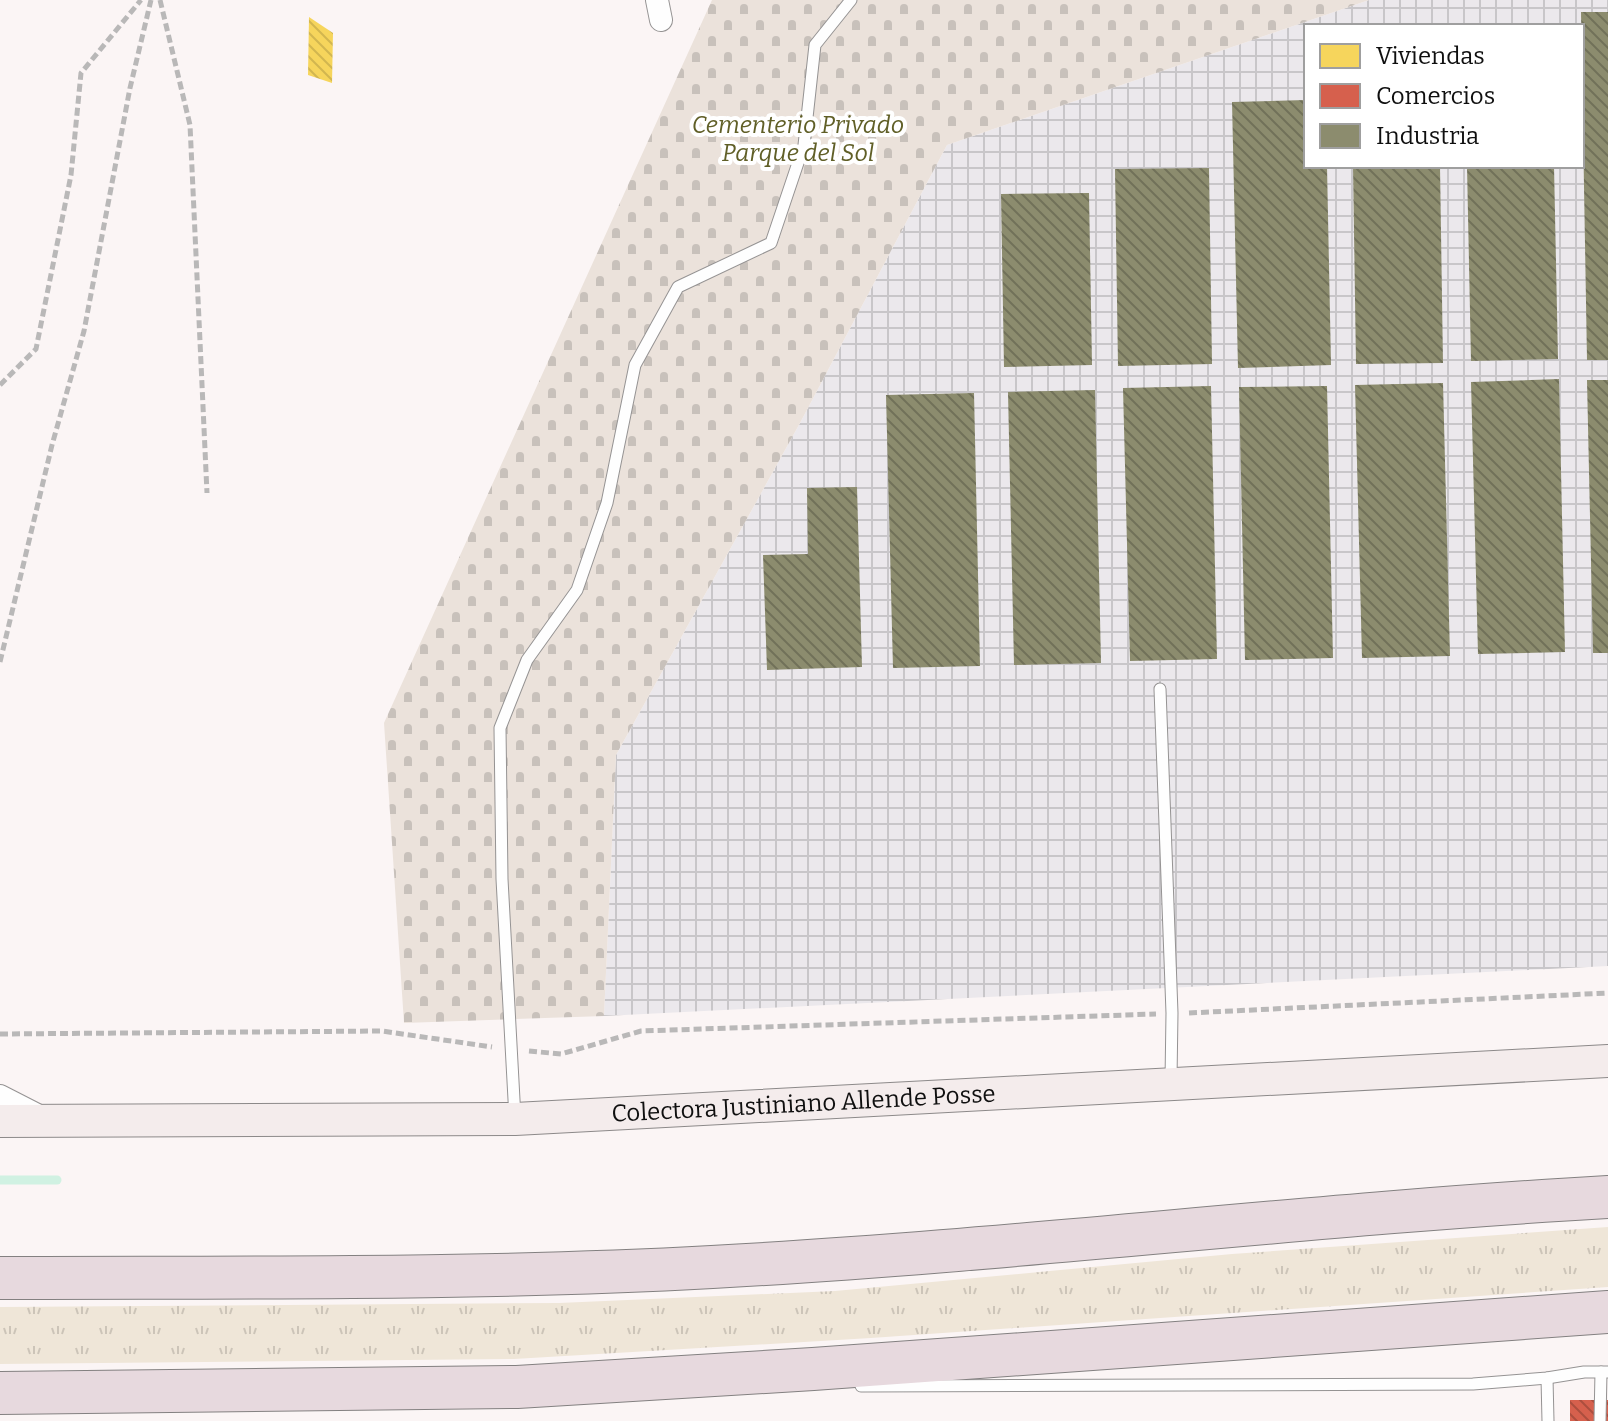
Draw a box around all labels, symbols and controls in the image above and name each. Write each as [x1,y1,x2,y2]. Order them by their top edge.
legend [1304,24,1584,168]
text: Viviendas [1376,42,1485,70]
text: Comercios [1376,82,1495,110]
park label: Cementerio Privado Parque del Sol [692,111,904,167]
text: Industria [1376,122,1479,150]
street label: Colectora Justiniano Allende Posse [611,1080,996,1128]

